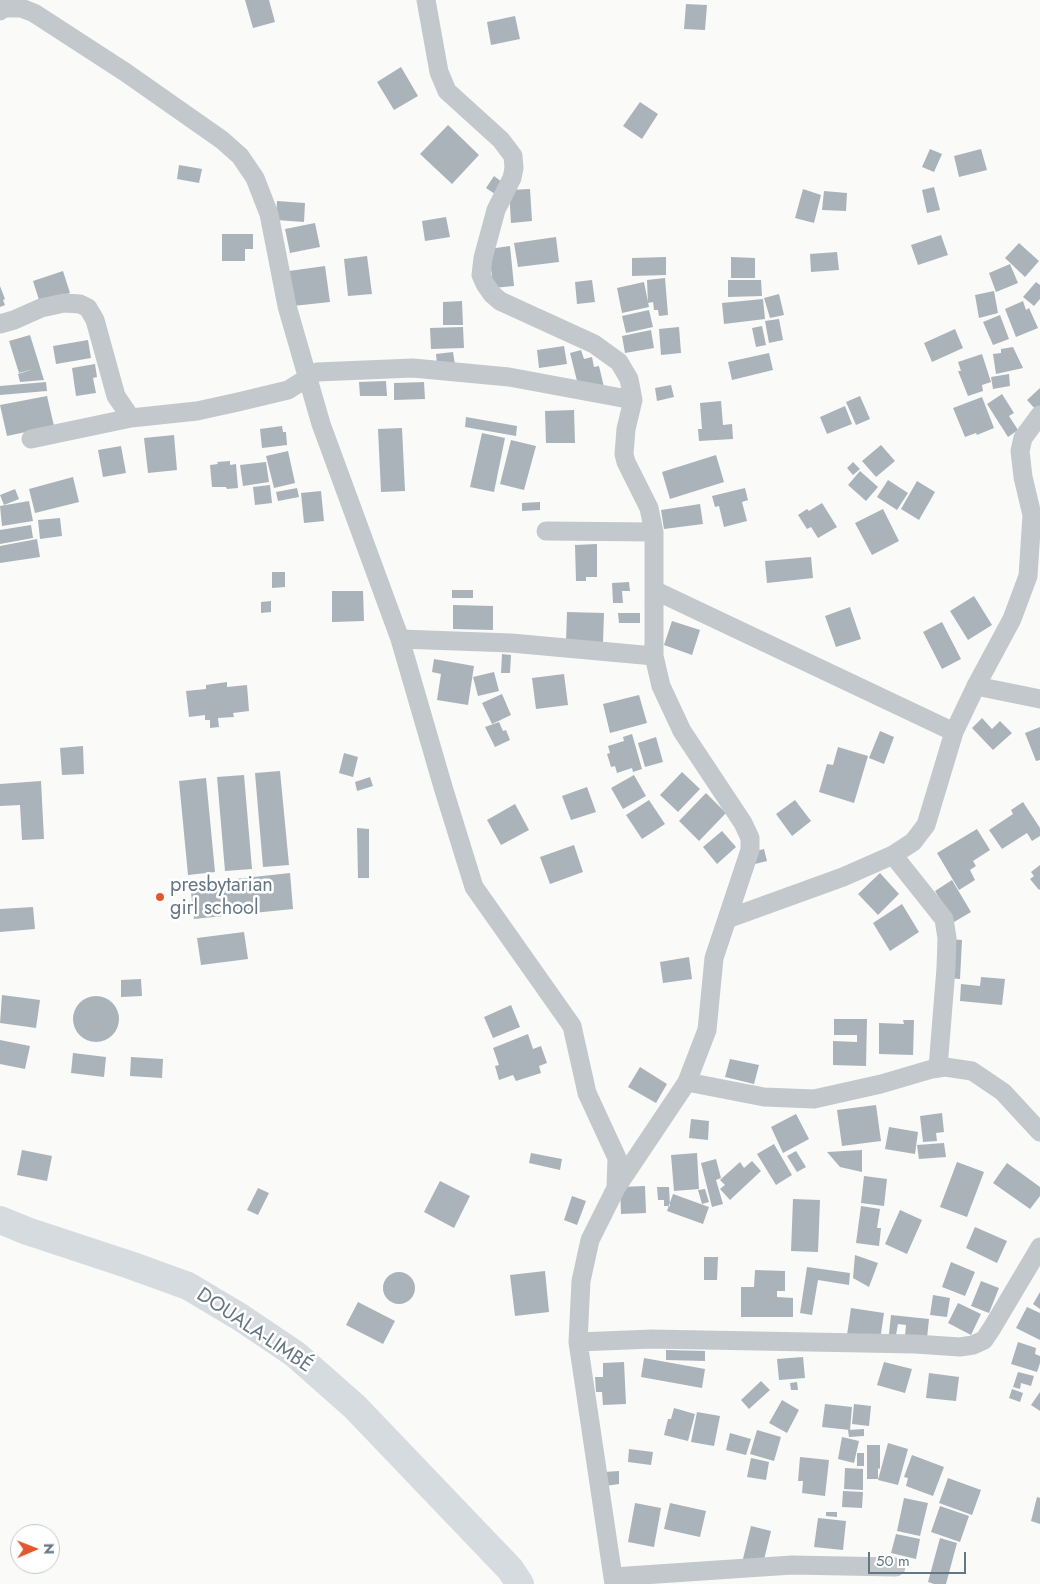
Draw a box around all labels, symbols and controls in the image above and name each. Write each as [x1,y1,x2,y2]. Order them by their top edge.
place label: presbytarian girl school [170,874,273,921]
marker: presbytarian girl school [154,891,166,903]
street label: DOUALA-LIMBÉ [192,1283,316,1379]
north arrow [10,1524,60,1574]
scale bar [870,1542,968,1574]
text: N [39,1543,59,1554]
text: 50 m [876,1550,910,1572]

